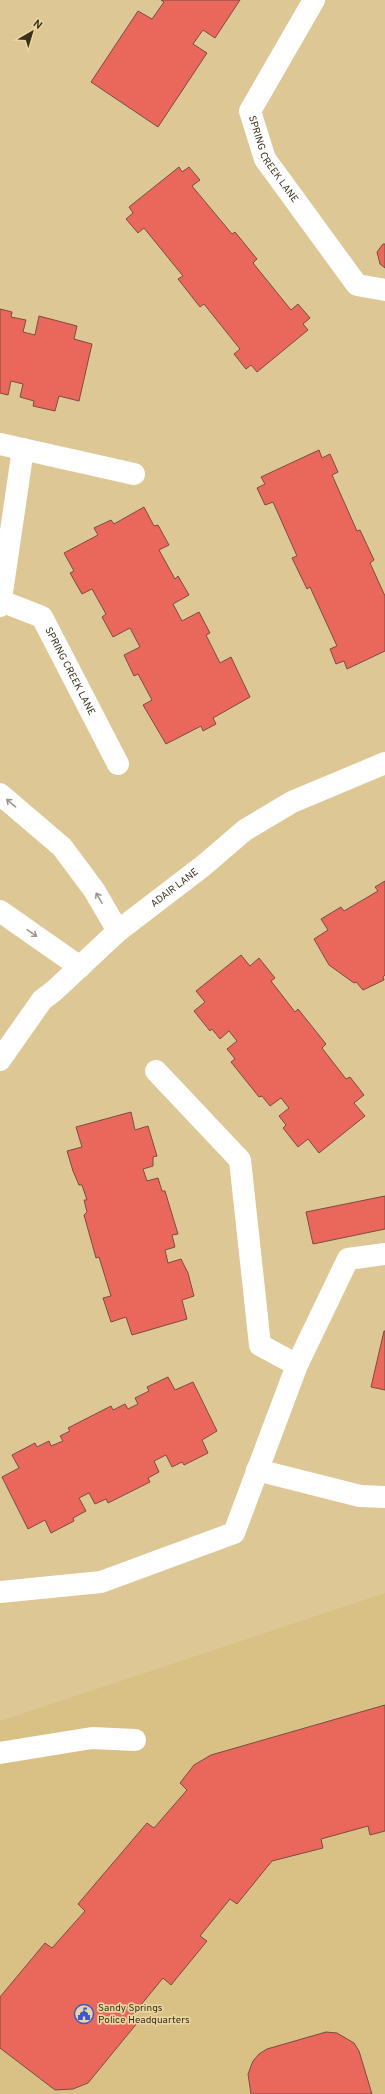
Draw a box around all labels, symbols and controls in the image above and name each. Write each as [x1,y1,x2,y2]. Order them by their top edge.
north arrow [12,12,52,52]
text: N [30,17,45,33]
street label: SPRING CREEK LANE [245,114,301,205]
street label: SPRING CREEK LANE [42,625,98,717]
one-way arrow [6,799,16,808]
street label: ADAIR LANE [148,865,201,910]
one-way arrow [94,892,102,904]
one-way arrow [26,929,37,937]
place label: Sandy Springs Police Headquarters [98,2002,190,2027]
public building icon: Sandy Springs Police Headquarters [73,2003,95,2025]

